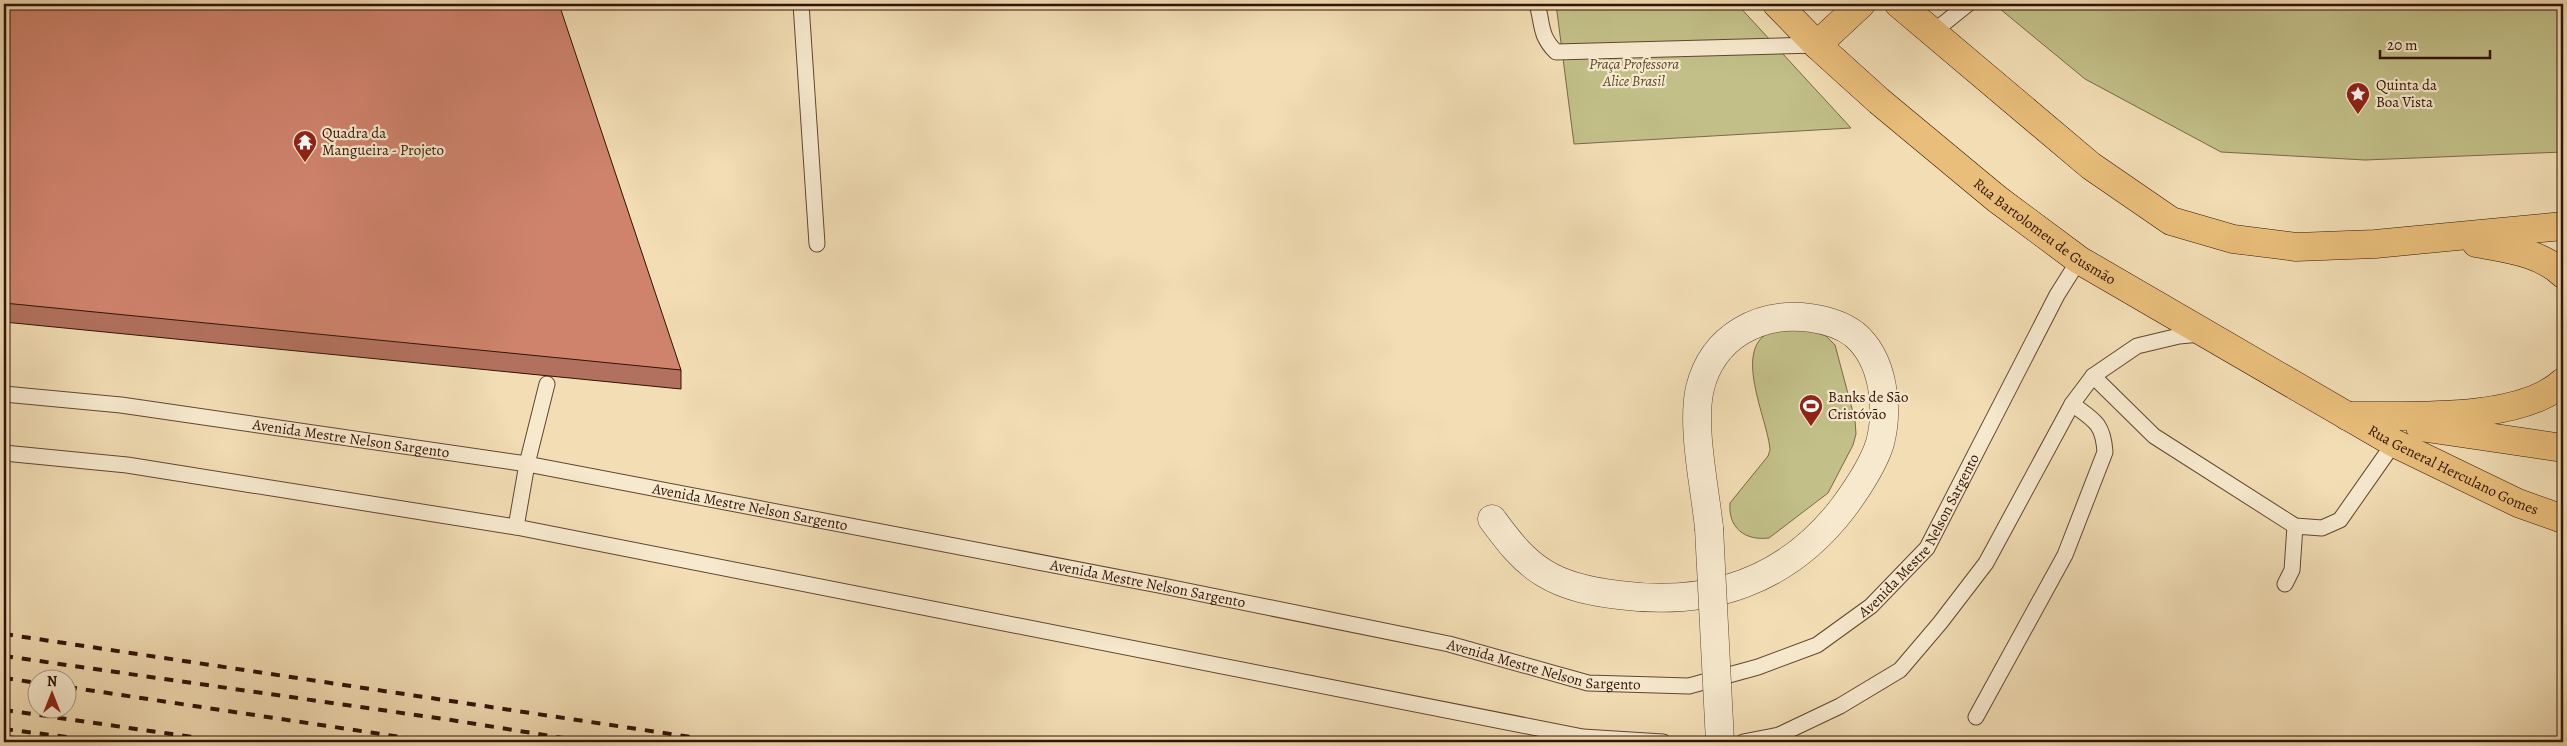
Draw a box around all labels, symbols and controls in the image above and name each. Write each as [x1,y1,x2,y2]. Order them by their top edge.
scale bar [2380,28,2490,60]
text: 20 m [2387,35,2418,55]
park label: Praça Professora Alice Brasil [1589,54,1679,91]
place label: Quinta da Boa Vista [2376,75,2437,112]
place icon: Quinta da Boa Vista [2345,81,2371,115]
place label: Quadra da Mangueira - Projeto [322,123,444,160]
temple icon: Quadra da Mangueira - Projeto [292,129,318,163]
street label: Rua Bartolomeu de Gusmão [1969,174,2120,289]
place label: Banks de São Cristóvão [1828,387,1908,424]
sports icon: Banks de São Cristóvão [1798,393,1824,427]
street label: Avenida Mestre Nelson Sargento [250,414,451,463]
street label: Rua General Herculano Gomes [2364,420,2541,520]
street label: Avenida Mestre Nelson Sargento [1854,450,1984,622]
street label: Avenida Mestre Nelson Sargento [650,478,850,535]
street label: Avenida Mestre Nelson Sargento [1048,554,1247,612]
street label: Avenida Mestre Nelson Sargento [1444,634,1641,695]
north arrow [28,668,78,718]
text: N [47,672,57,691]

